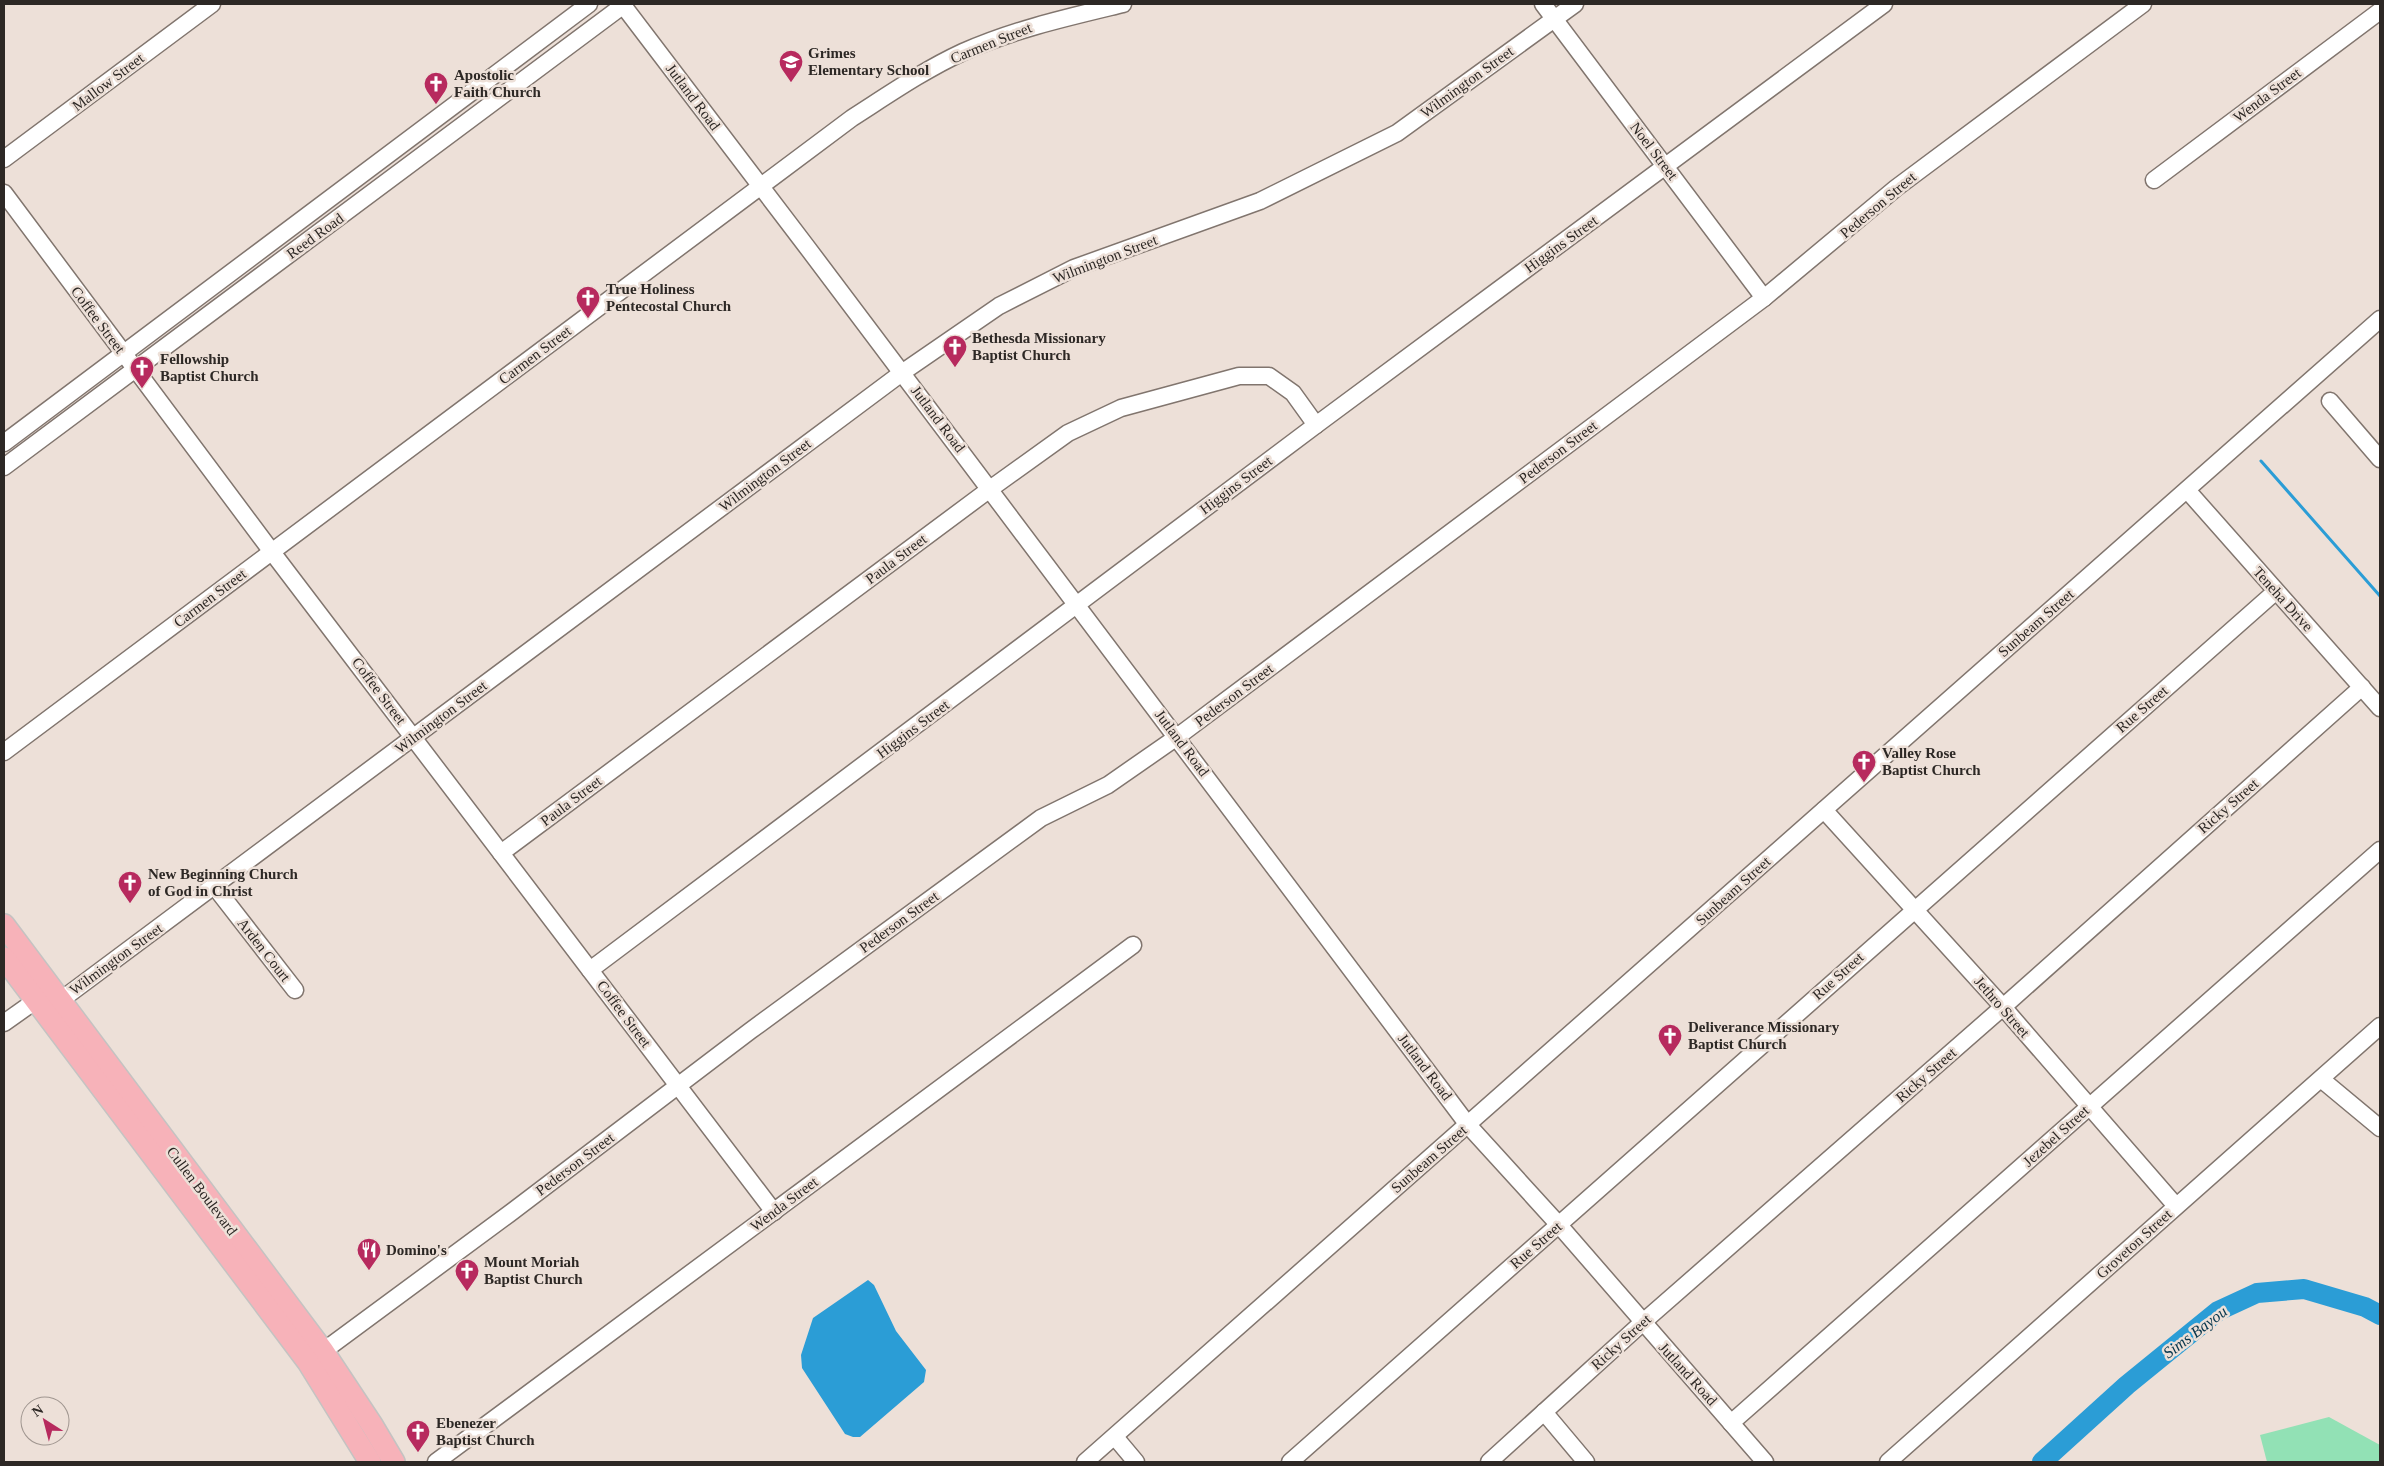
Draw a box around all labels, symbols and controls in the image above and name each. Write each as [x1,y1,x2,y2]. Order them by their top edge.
street label: Carmen Street [948,19,1035,67]
street label: Wilmington Street [1418,43,1517,121]
place label: Grimes Elementary School [808,45,929,78]
street label: Mallow Street [69,49,148,114]
school or university icon: Grimes Elementary School [778,49,804,83]
street label: Jutland Road [663,61,723,134]
street label: Wenda Street [2230,64,2304,125]
place label: Apostolic Faith Church [454,67,541,100]
church icon: Apostolic Faith Church [423,71,449,105]
street label: Noel Street [1627,119,1681,184]
street label: Pederson Street [1837,168,1920,241]
street label: Reed Road [284,210,347,262]
street label: Higgins Street [1521,212,1601,276]
street label: Wilmington Street [1050,231,1160,286]
place label: True Holiness Pentecostal Church [606,281,732,314]
street label: Coffee Street [68,284,129,357]
church icon: True Holiness Pentecostal Church [575,285,601,319]
street label: Carmen Street [496,322,575,387]
place label: Bethesda Missionary Baptist Church [972,330,1106,363]
church icon: Bethesda Missionary Baptist Church [942,334,968,368]
place label: Fellowship Baptist Church [160,351,259,384]
church icon: Fellowship Baptist Church [129,355,155,389]
street label: Jutland Road [908,383,968,456]
street label: Pederson Street [1516,417,1601,487]
street label: Wilmington Street [716,435,815,515]
street label: Higgins Street [1197,452,1276,517]
street label: Paula Street [862,530,930,587]
street label: Teneha Drive [2250,564,2316,635]
street label: Carmen Street [171,565,250,630]
street label: Sunbeam Street [1995,585,2078,660]
street label: Coffee Street [349,655,410,728]
street label: Pederson Street [1192,660,1277,730]
street label: Wilmington Street [392,677,491,757]
street label: Rue Street [2113,682,2172,736]
street label: Higgins Street [874,696,953,761]
street label: Jutland Road [1152,707,1212,780]
place label: Valley Rose Baptist Church [1882,745,1981,778]
church icon: Valley Rose Baptist Church [1851,749,1877,783]
street label: Paula Street [537,772,605,829]
street label: Ricky Street [2195,775,2262,837]
street label: Sunbeam Street [1693,853,1774,929]
place label: New Beginning Church of God in Christ [148,866,298,899]
church icon: New Beginning Church of God in Christ [117,870,143,904]
street label: Pederson Street [856,887,942,956]
street label: Arden Court [234,915,294,985]
street label: Wilmington Street [67,920,166,998]
street label: Rue Street [1809,948,1867,1003]
street label: Jethro Street [1971,973,2033,1041]
street label: Coffee Street [594,978,655,1051]
place label: Deliverance Missionary Baptist Church [1688,1019,1840,1052]
church icon: Deliverance Missionary Baptist Church [1657,1023,1683,1057]
street label: Jutland Road [1395,1031,1455,1104]
street label: Ricky Street [1893,1044,1960,1106]
street label: Jezebel Street [2020,1102,2093,1170]
street label: Sunbeam Street [1388,1121,1471,1196]
street label: Pederson Street [533,1129,618,1199]
street label: Cullen Boulevard [164,1144,241,1239]
street label: Wenda Street [747,1173,821,1234]
street label: Groveton Street [2093,1206,2175,1282]
street label: Rue Street [1507,1218,1566,1272]
restaurant icon: Domino's [356,1237,382,1271]
place label: Domino's [386,1242,447,1258]
place label: Mount Moriah Baptist Church [484,1254,583,1287]
church icon: Mount Moriah Baptist Church [454,1258,480,1292]
water label: Sims Bayou [2160,1303,2231,1362]
street label: Ricky Street [1588,1311,1655,1373]
street label: Jutland Road [1656,1339,1721,1409]
north arrow [20,1396,70,1446]
text: N [29,1402,46,1420]
place label: Ebenezer Baptist Church [436,1415,535,1448]
church icon: Ebenezer Baptist Church [405,1419,431,1453]

